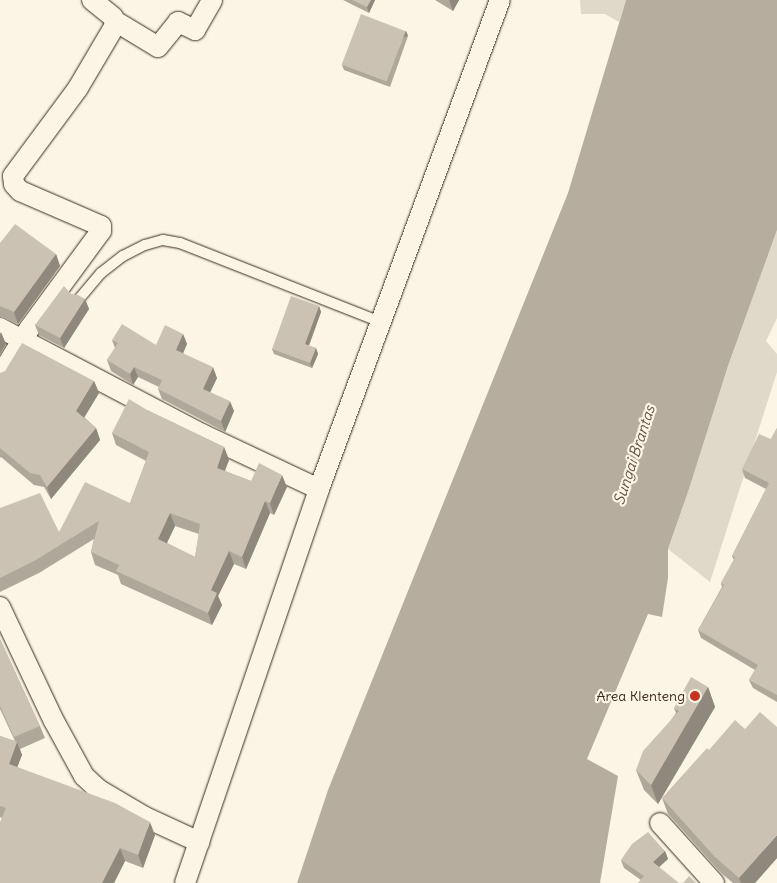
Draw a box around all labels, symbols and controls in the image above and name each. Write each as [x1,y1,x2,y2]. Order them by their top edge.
water label: Sungai Brantas [610,403,658,507]
place label: Area Klenteng [597,688,685,704]
marker: Area Klenteng [689,690,701,702]

